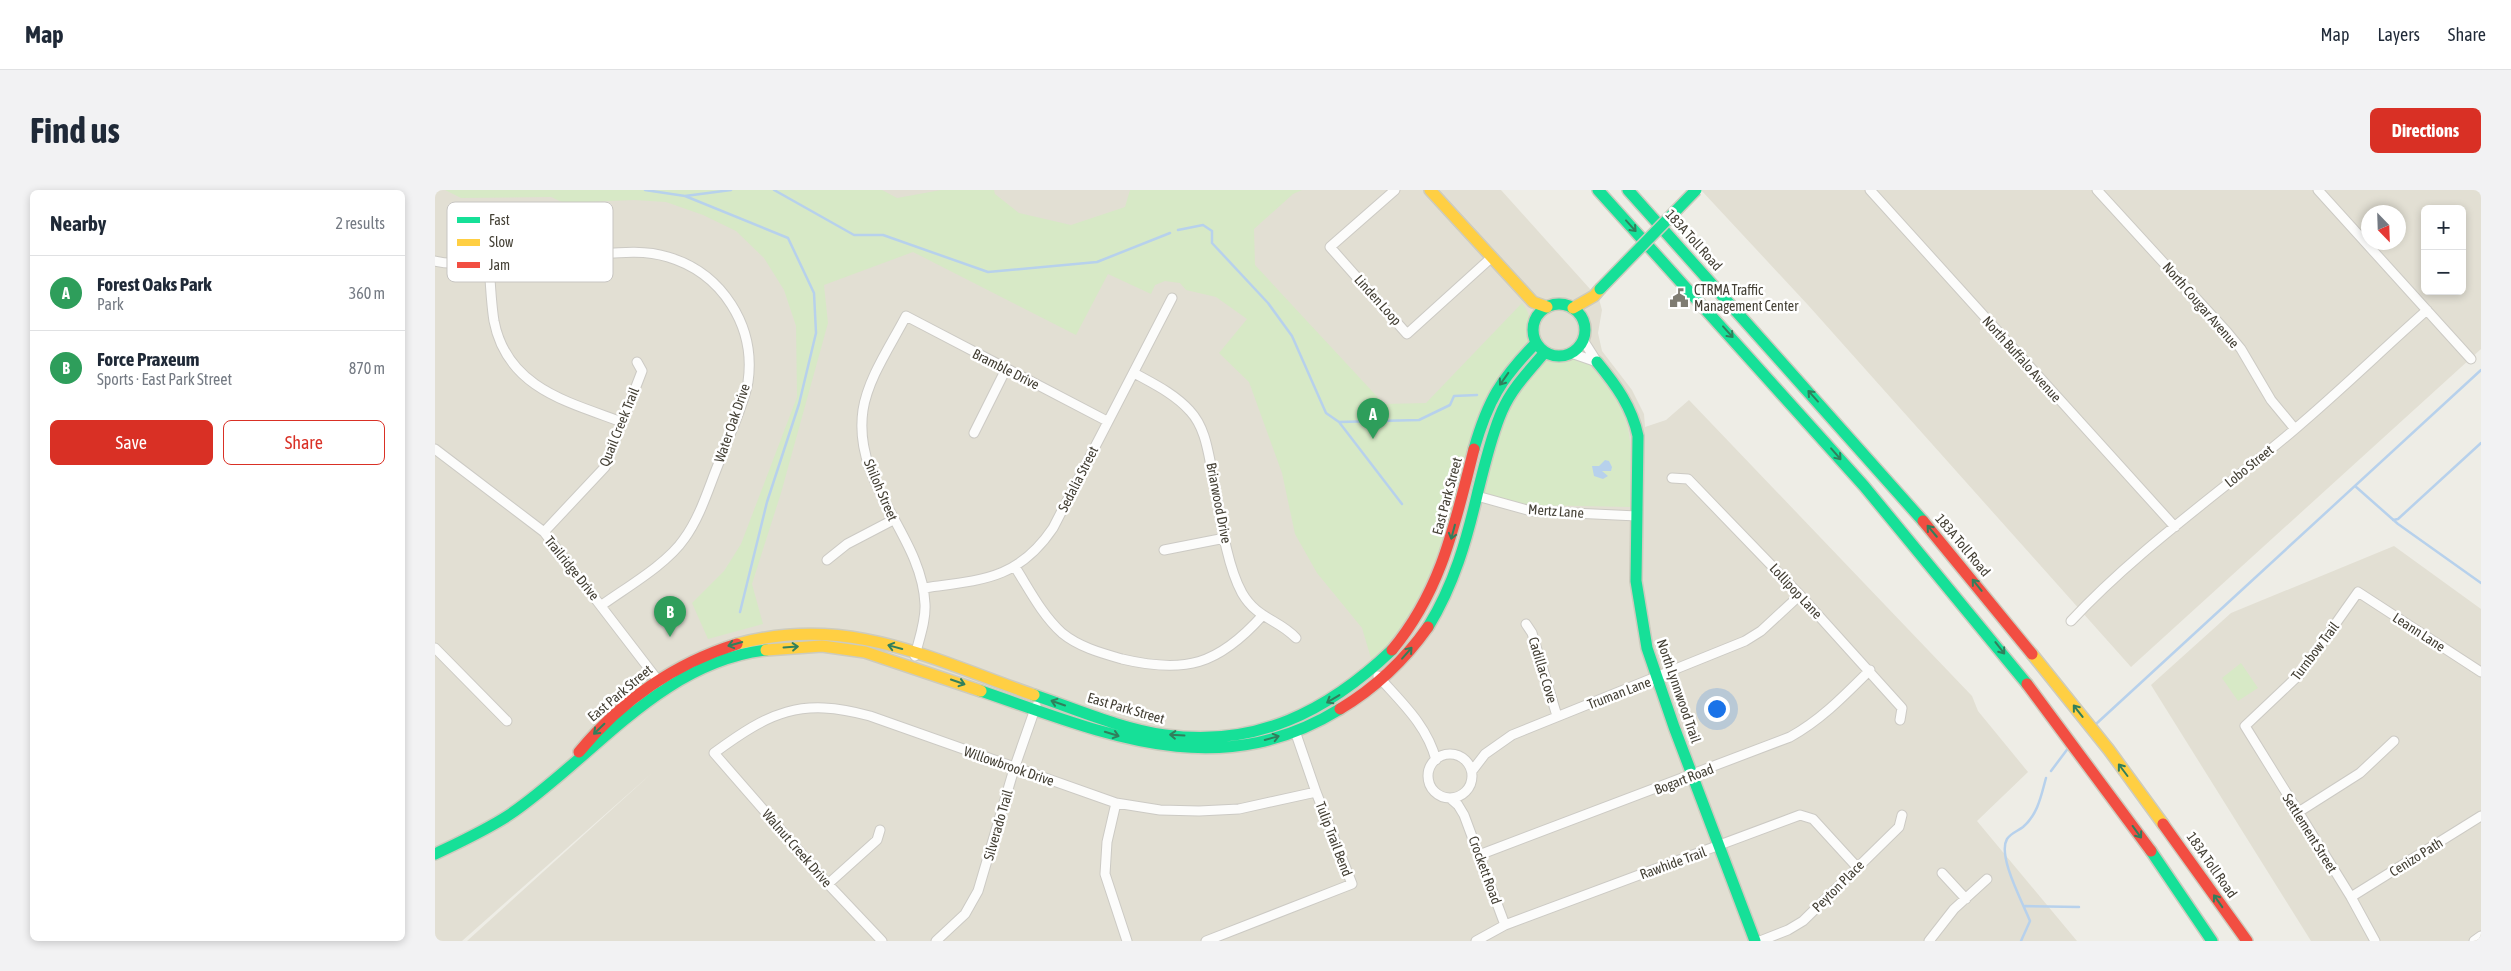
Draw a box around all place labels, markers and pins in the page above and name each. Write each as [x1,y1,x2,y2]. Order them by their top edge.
place label: CTRMA Traffic Management Center [1694,282,1799,314]
public building icon: CTRMA Traffic Management Center [1668,287,1690,309]
pin: A [1357,398,1389,439]
pin: B [654,596,686,637]

